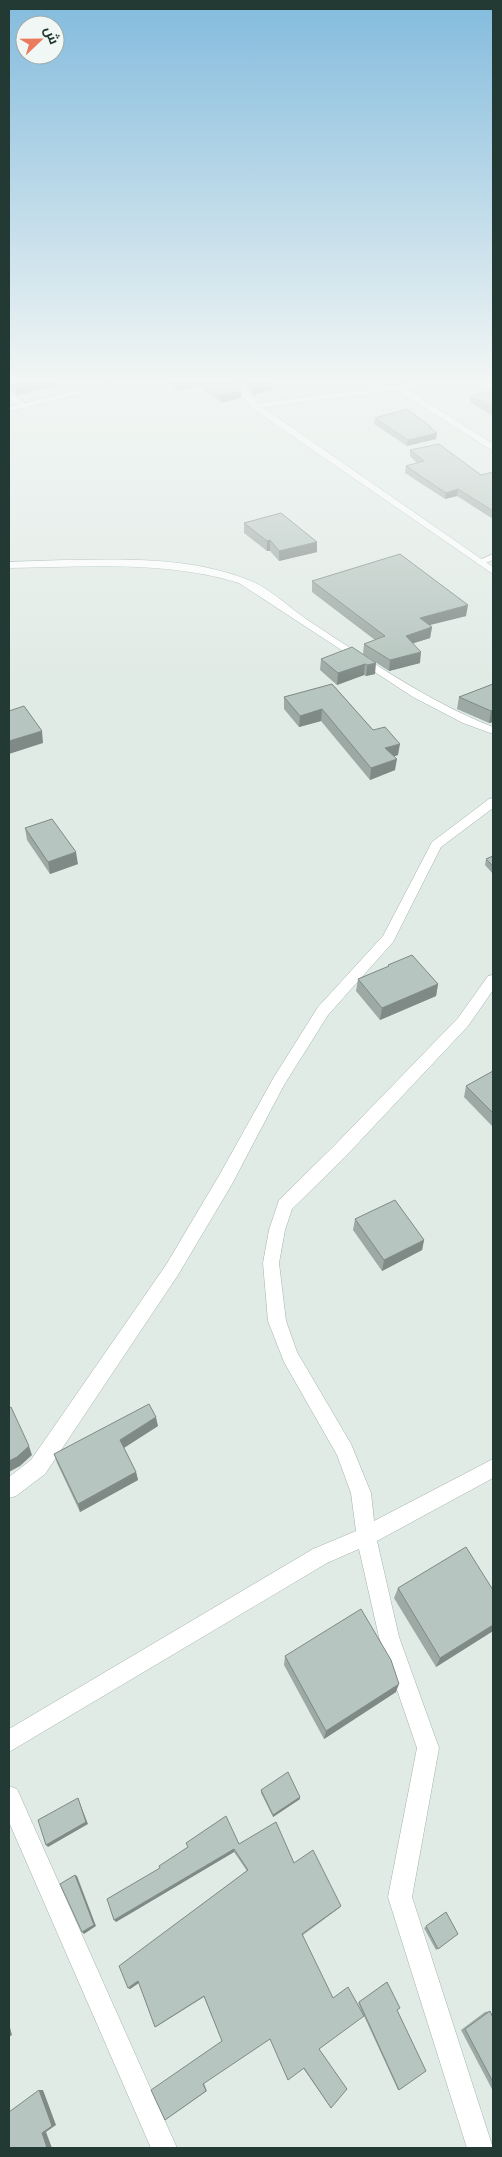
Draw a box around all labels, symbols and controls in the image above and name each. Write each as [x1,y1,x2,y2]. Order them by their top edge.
north arrow [15,15,65,65]
text: ش [40,23,65,47]

